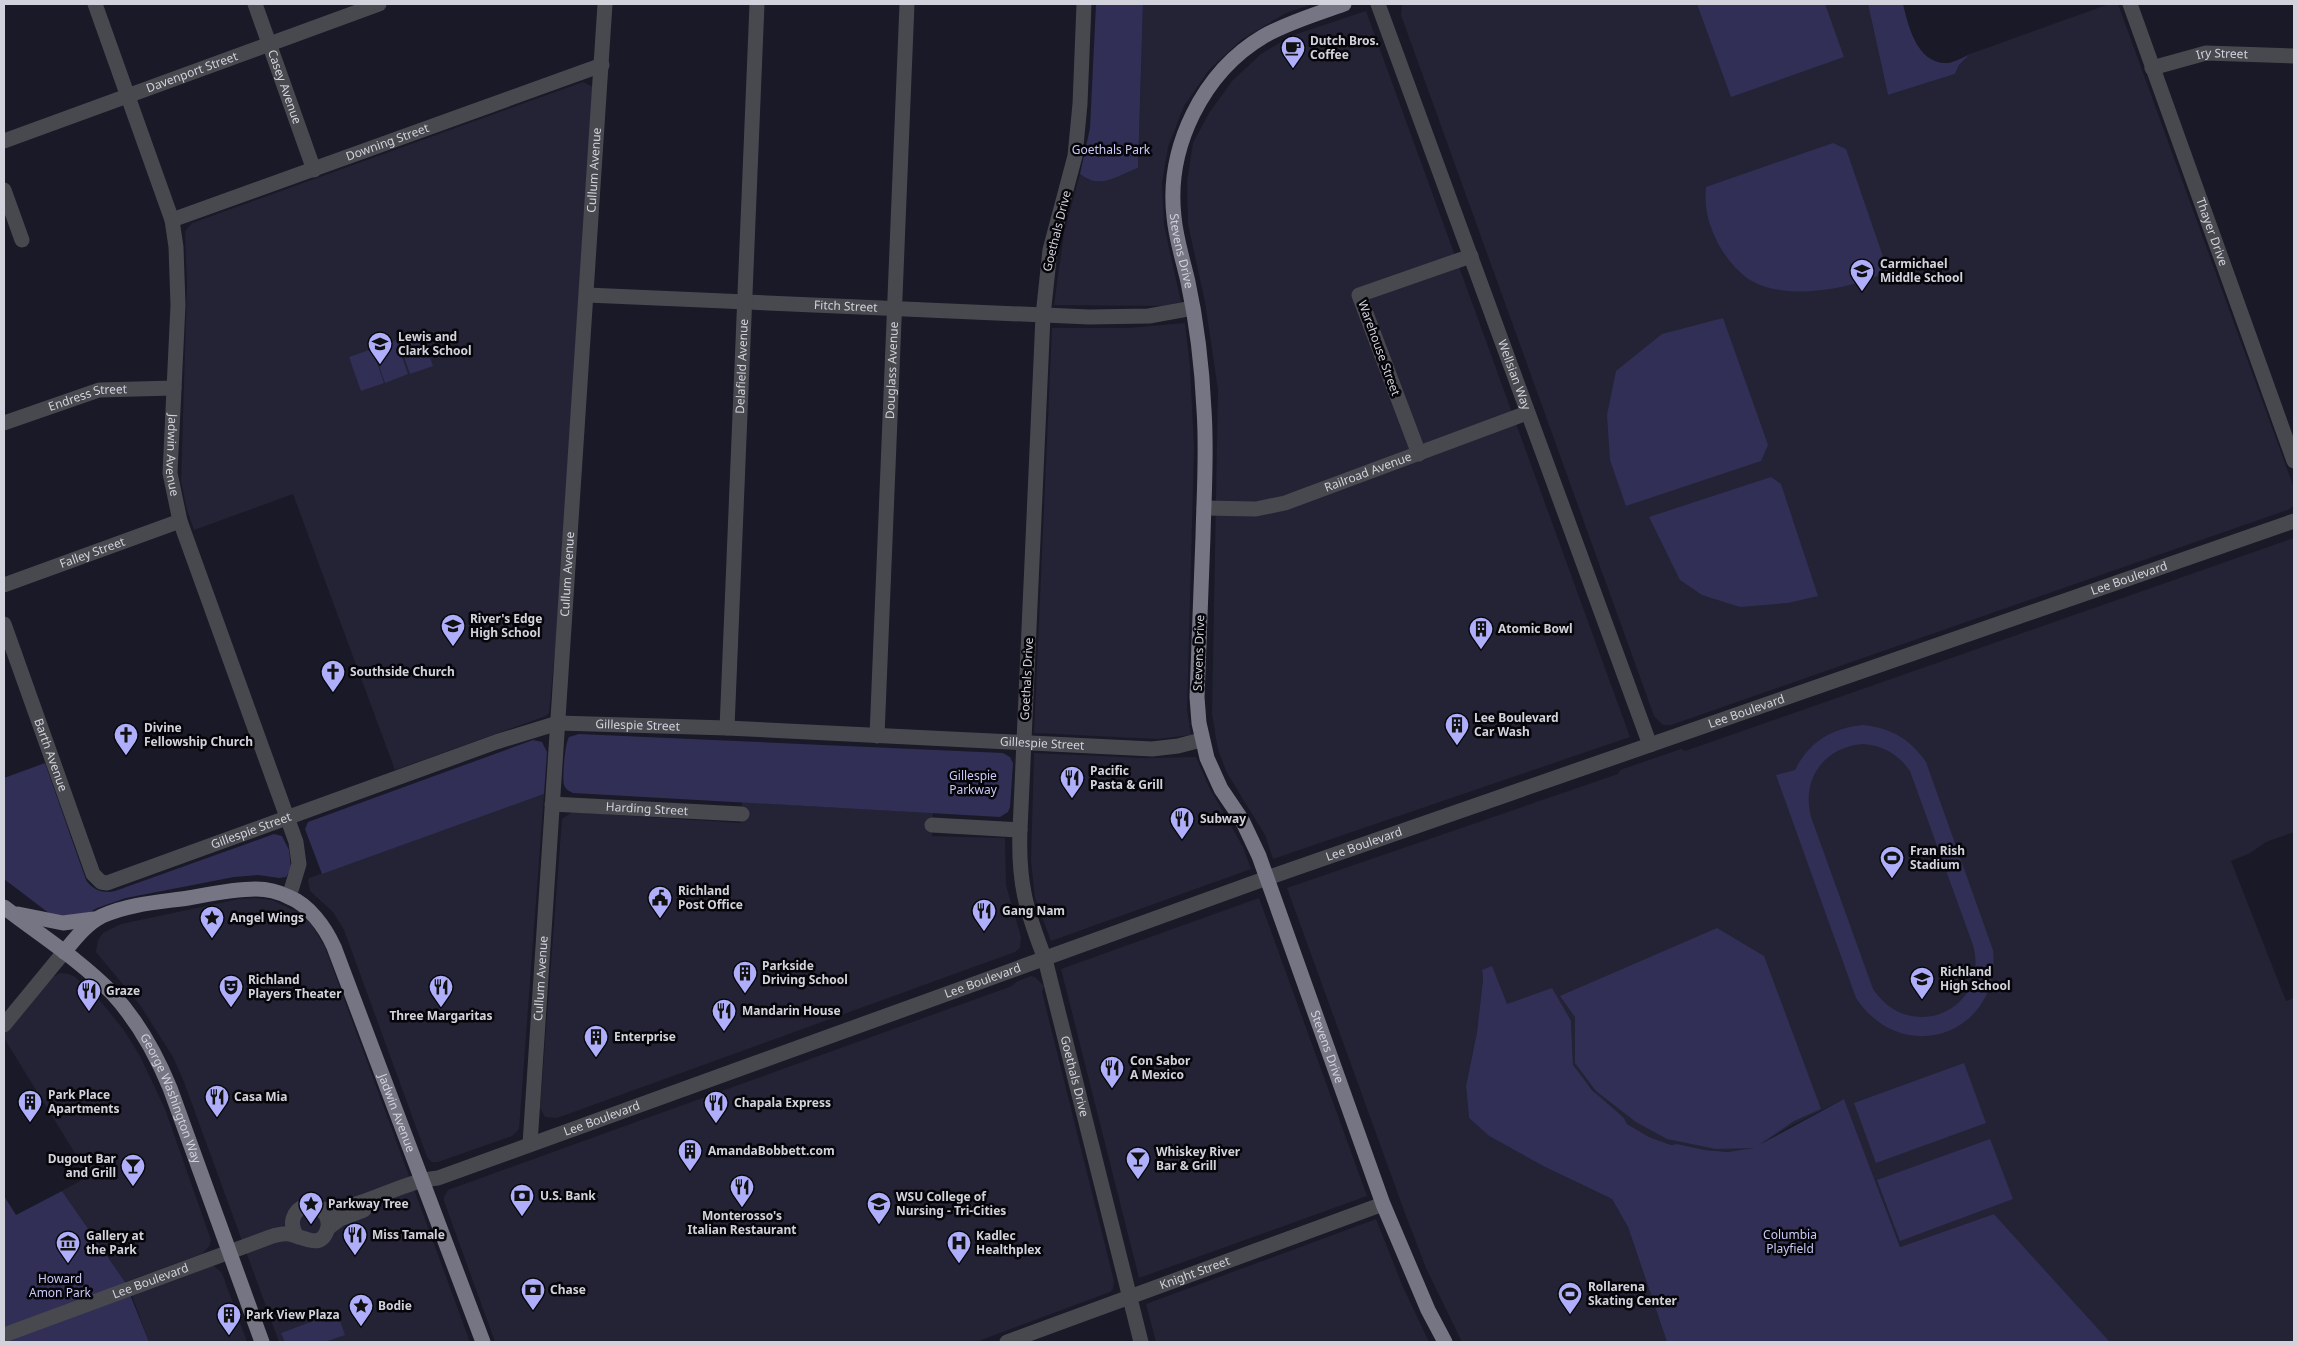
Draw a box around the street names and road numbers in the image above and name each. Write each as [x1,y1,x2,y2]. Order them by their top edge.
street label: Iry Street [2194,44,2249,63]
street label: Davenport Street [143,47,241,96]
street label: Casey Avenue [264,47,306,127]
street label: Downing Street [343,119,432,165]
street label: Cullum Avenue [582,127,605,213]
street label: Goethals Drive [1038,188,1075,273]
street label: Thayer Drive [2192,195,2232,268]
street label: Stevens Drive [1166,213,1198,290]
street label: Fitch Street [814,296,879,316]
street label: Warehouse Street [1354,298,1405,399]
street label: Delafield Avenue [731,318,752,414]
street label: Douglass Avenue [881,321,902,419]
street label: Wellsian Way [1494,337,1536,413]
street label: Endress Street [46,380,128,415]
street label: Jadwin Avenue [162,413,184,498]
street label: Railroad Avenue [1322,448,1414,496]
street label: Cullum Avenue [556,531,578,617]
street label: Falley Street [57,532,128,572]
street label: Lee Boulevard [2088,557,2169,599]
street label: Stevens Drive [1189,614,1208,691]
street label: Goethals Drive [1016,637,1037,721]
street label: Lee Boulevard [1706,690,1787,732]
street label: Gillespie Street [595,715,681,735]
street label: Barth Avenue [30,716,72,794]
street label: Gillespie Street [1000,732,1086,754]
street label: Harding Street [605,798,689,819]
street label: Gillespie Street [208,808,294,853]
street label: Lee Boulevard [1323,823,1404,865]
street label: Cullum Avenue [529,935,552,1021]
street label: Lee Boulevard [942,959,1023,1002]
street label: Stevens Drive [1307,1008,1348,1086]
street label: George Washington Way [136,1030,206,1167]
street label: Goethals Drive [1057,1034,1093,1119]
street label: Jadwin Avenue [374,1070,420,1155]
street label: Lee Boulevard [561,1097,642,1140]
street label: Knight Street [1157,1252,1233,1293]
street label: Lee Boulevard [110,1259,191,1302]

